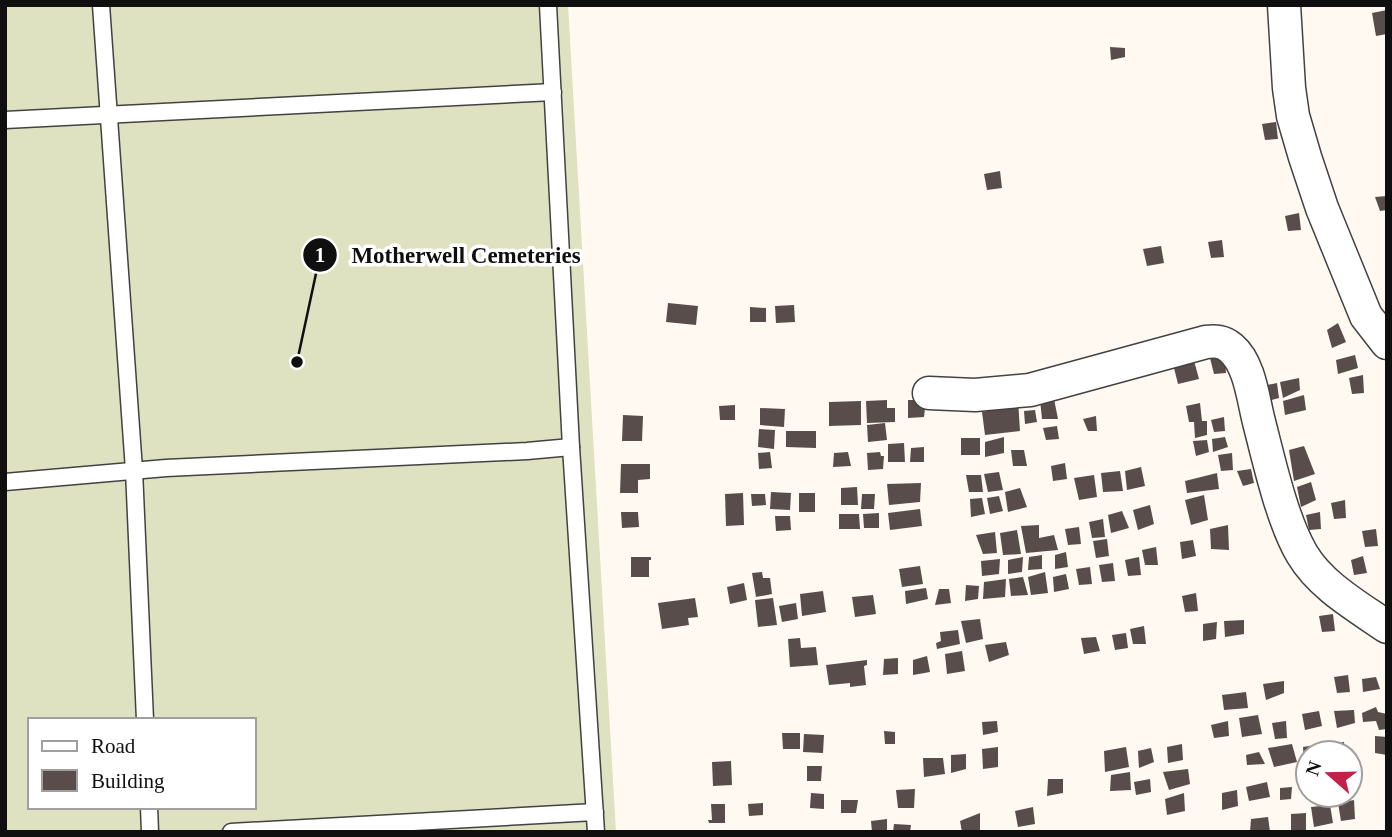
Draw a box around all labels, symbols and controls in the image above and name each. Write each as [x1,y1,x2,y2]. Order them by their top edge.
callout: Motherwell Cemeteries [302,233,595,277]
text: 1 [315,243,325,267]
text: Motherwell Cemeteries [351,243,581,268]
legend [28,718,256,809]
text: Road [91,734,136,758]
north arrow [1294,739,1364,809]
text: N [1301,758,1326,778]
text: Building [91,769,165,793]

